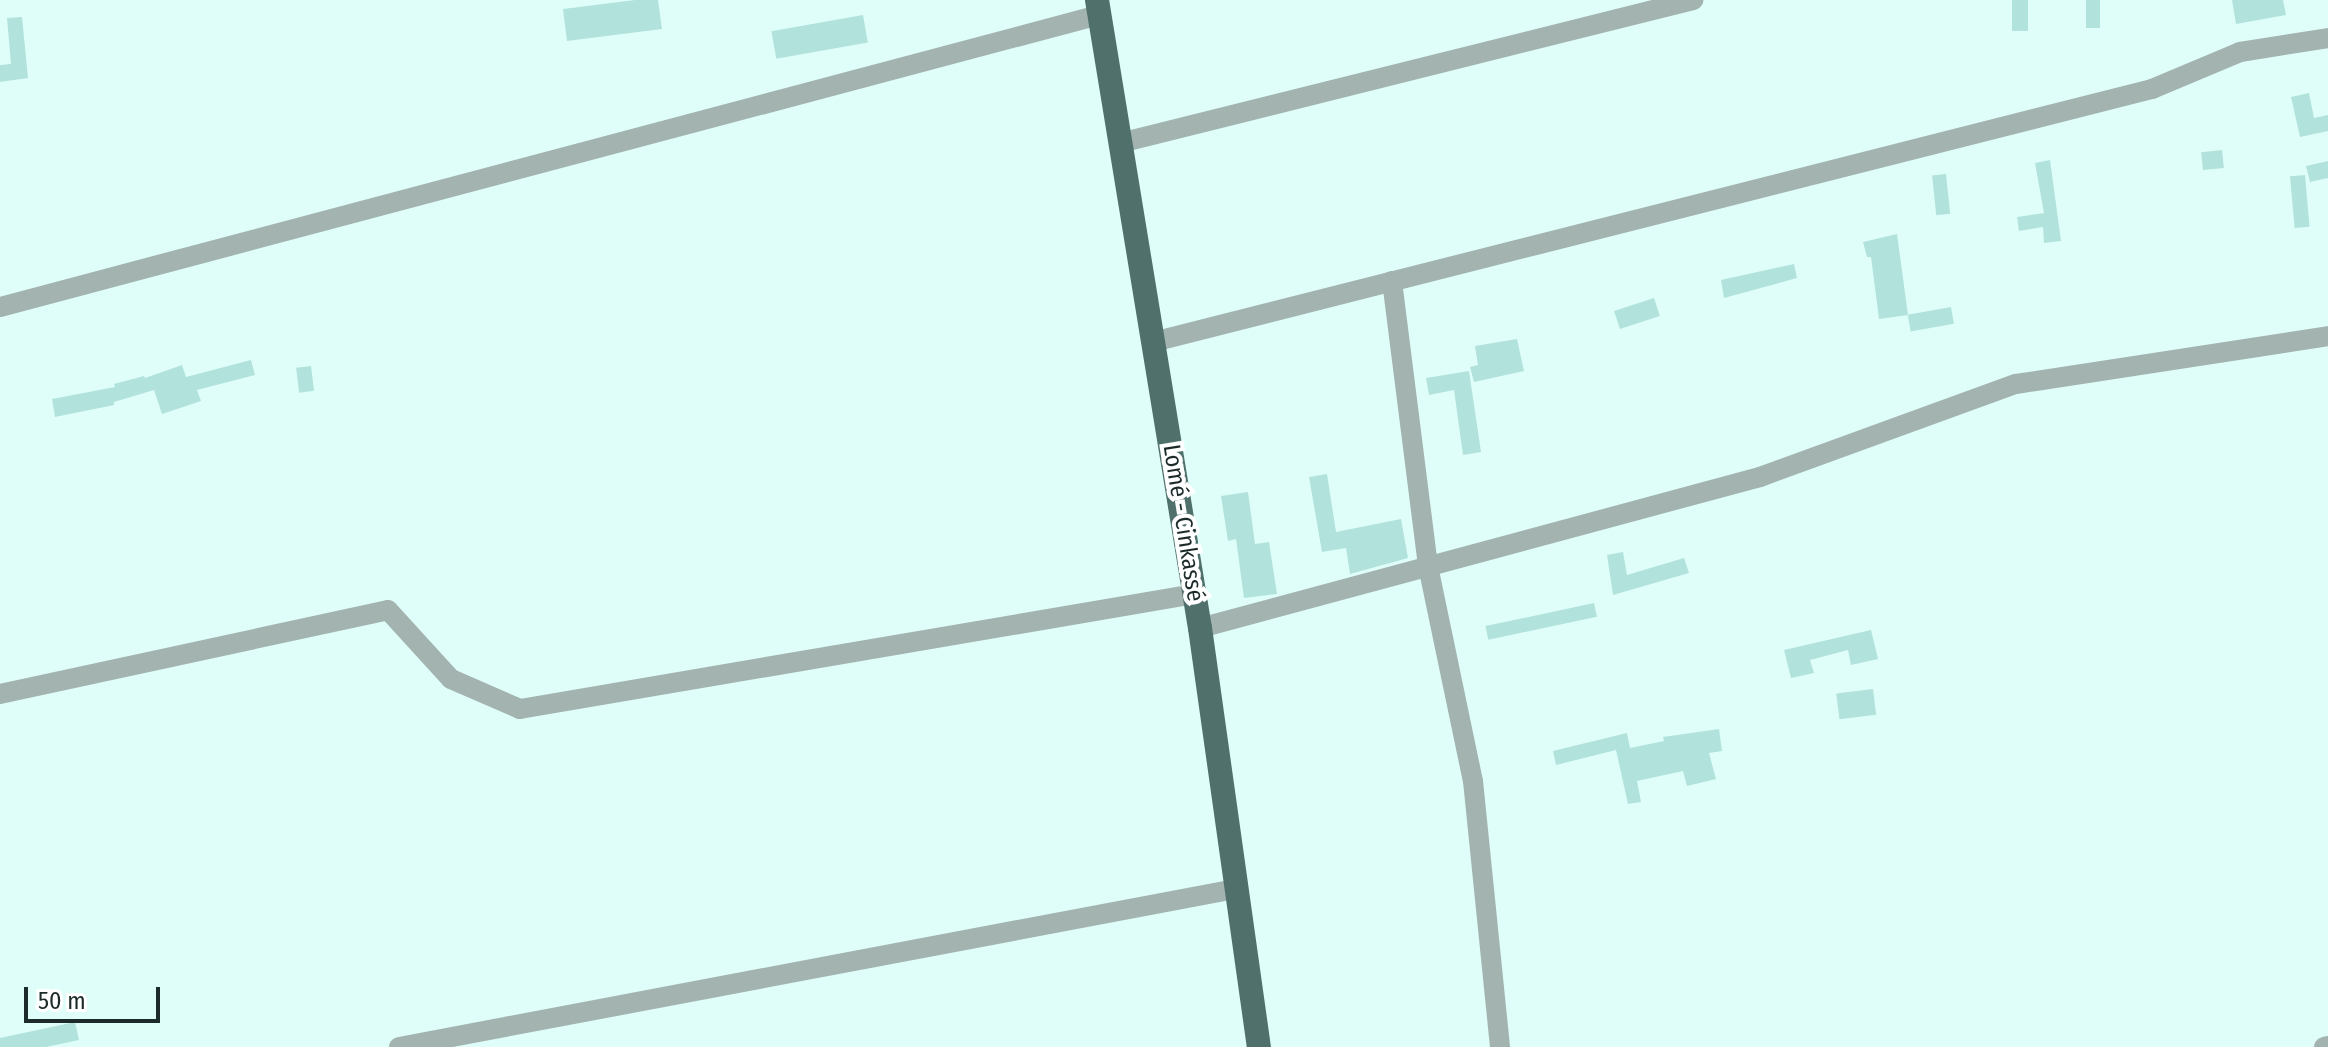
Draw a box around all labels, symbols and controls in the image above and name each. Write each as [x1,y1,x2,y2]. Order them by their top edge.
street label: Lomé - Cinkassé [1156,442,1210,604]
scale bar [28,971,164,1021]
text: 50 m [38,987,86,1015]

